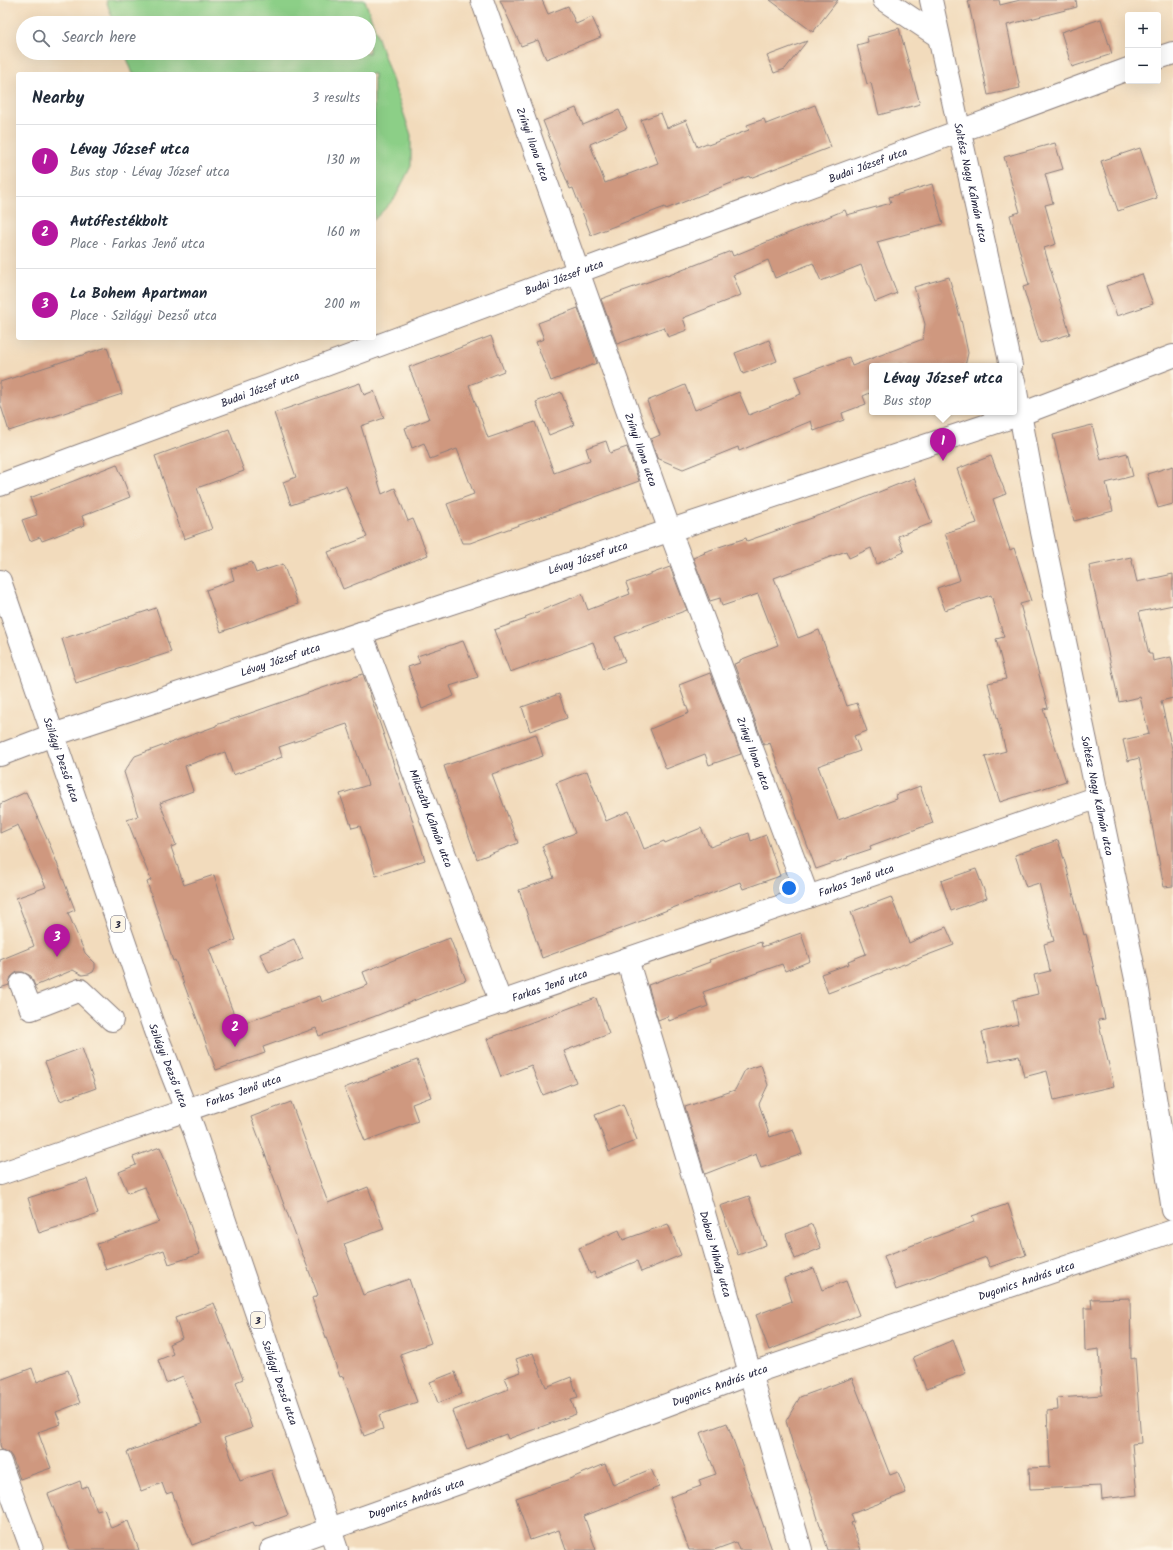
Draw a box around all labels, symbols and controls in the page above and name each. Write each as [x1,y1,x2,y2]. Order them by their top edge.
map controls [1125,12,1161,84]
button: + [1125,12,1161,48]
search box [16,16,376,60]
text: Search here [62,26,136,50]
icon: search [30,27,52,49]
button: − [1125,48,1161,84]
text: Nearby [32,85,84,112]
text: 3 results [312,88,360,109]
street label: Zrínyi Ilona utca [511,105,554,184]
street label: Soltész Nagy Kálmán utca [948,121,992,245]
text: Lévay József utca [70,138,190,162]
street label: Budai József utca [826,143,910,189]
text: 1 [43,150,47,171]
text: 130 m [326,150,360,171]
text: Bus stop · Lévay József utca [70,162,229,183]
text: Autófestékbolt [70,210,168,234]
text: 2 [41,222,49,243]
text: 160 m [327,222,360,243]
text: Place · Farkas Jenő utca [70,234,205,255]
street label: Budai József utca [522,255,606,301]
text: La Bohem Apartman [70,282,207,306]
text: 3 [41,294,49,315]
text: 200 m [324,294,360,315]
text: Place · Szilágyi Dezső utca [70,306,217,327]
popup [869,363,1017,415]
street label: Budai József utca [218,367,302,413]
text: Lévay József utca [883,367,1003,391]
text: Bus stop [883,391,931,412]
street label: Zrínyi Ilona utca [619,410,662,489]
pin: 1 [930,428,956,461]
street label: Lévay József utca [546,537,630,580]
street label: Lévay József utca [238,639,323,682]
street label: Zrínyi Ilona utca [731,714,775,793]
street label: Szilágyi Dezső utca [38,715,84,805]
street label: Soltész Nagy Kálmán utca [1075,734,1118,858]
street label: Mikszáth Kálmán utca [403,767,457,870]
street label: Farkas Jenő utca [816,860,897,903]
your location [779,878,799,898]
road number: 3 [111,916,125,932]
pin: 3 [44,924,70,957]
street label: Farkas Jenő utca [510,965,590,1008]
pin: 2 [222,1014,248,1047]
street label: Szilágyi Dezső utca [143,1021,192,1111]
street label: Farkas Jenő utca [203,1070,284,1113]
street label: Dobozi Mihály utca [694,1209,736,1300]
street label: Dugonics András utca [976,1257,1077,1306]
road number: 3 [251,1312,265,1328]
street label: Szilágyi Dezső utca [256,1338,302,1428]
street label: Dugonics András utca [670,1360,770,1412]
street label: Dugonics András utca [366,1474,467,1525]

